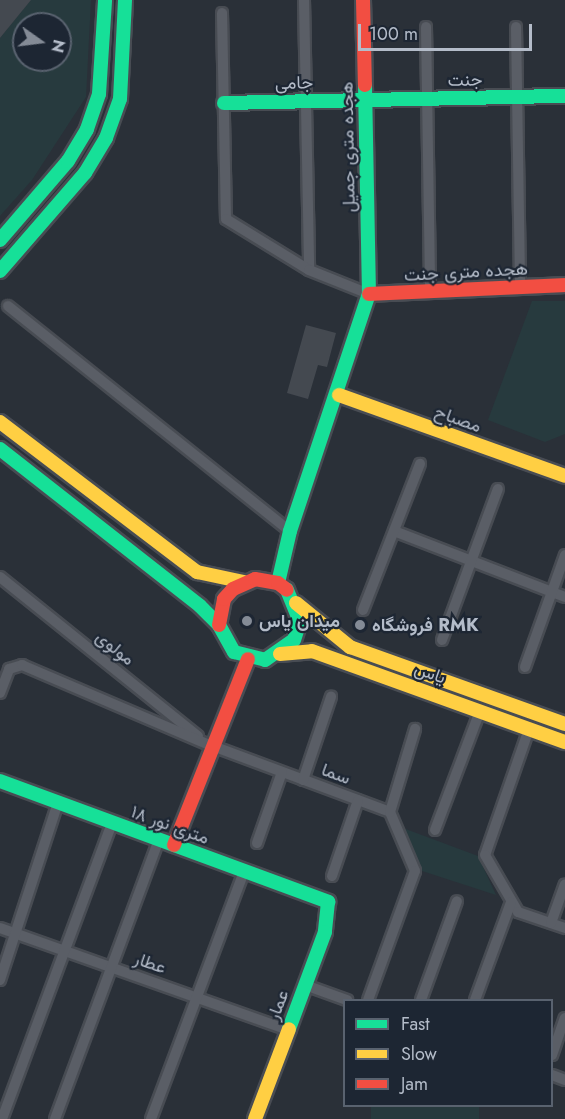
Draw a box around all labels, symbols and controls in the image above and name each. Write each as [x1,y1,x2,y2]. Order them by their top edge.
north arrow [12,12,72,72]
scale bar [361,12,535,50]
text: 100 m [369,21,418,47]
text: N [45,37,71,55]
street label: جنت [447,69,483,91]
street label: جامی [275,72,313,94]
street label: هجده متری جمیل [336,81,360,213]
street label: هجده متری جنت [403,258,529,286]
street label: مصباح [432,401,484,437]
place label: میدان یاس [259,610,340,632]
marker: میدان یاس [240,614,254,628]
place label: فروشگاه RMK [372,614,479,636]
marker: فروشگاه RMK [353,618,367,632]
street label: مولوی [91,626,139,670]
street label: یاس [411,657,449,689]
street label: سما [319,759,353,789]
street label: ۱۸ متری نور [128,801,212,849]
street label: عطار [131,948,169,978]
street label: عمار [262,987,294,1023]
legend [343,999,553,1107]
text: Fast [401,1011,430,1037]
text: Slow [401,1041,437,1067]
text: Jam [401,1071,428,1097]

